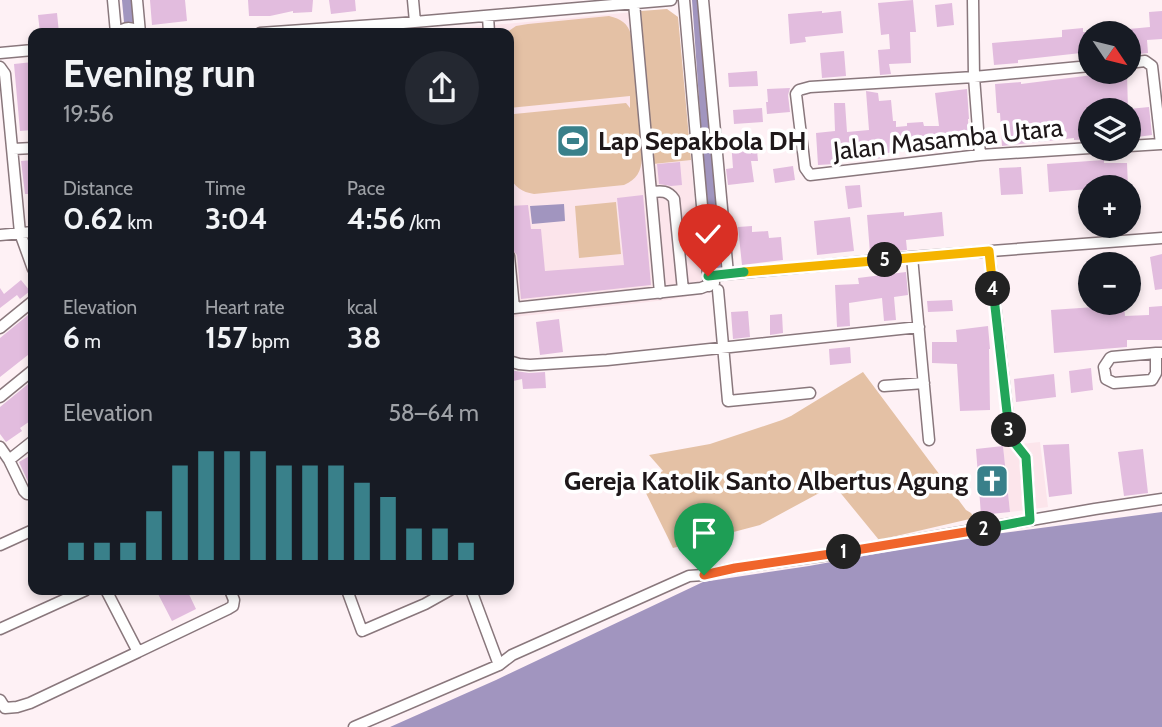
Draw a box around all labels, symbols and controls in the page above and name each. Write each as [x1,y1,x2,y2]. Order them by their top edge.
north arrow [1078,21,1141,84]
map controls [1078,21,1141,315]
text: Evening run [63,50,256,97]
button: share [405,51,479,125]
button: layers [1078,98,1141,161]
text: 19:56 [63,100,114,128]
street label: Jalan Masamba Utara [831,111,1065,167]
sports icon: Lap Sepakbola DH [554,122,592,160]
place label: Lap Sepakbola DH [598,125,807,157]
button: + [1078,175,1141,238]
text: Distance [63,177,133,200]
text: Time [205,177,245,200]
text: Pace [347,177,385,200]
text: 0.62 [63,200,123,237]
text: 3:04 [205,200,268,237]
text: 4:56 [347,200,405,237]
pin [678,204,738,276]
text: km [123,211,153,234]
text: /km [405,211,441,234]
icon: check [689,215,727,253]
pin: 5 [868,243,903,278]
text: 5 [879,248,890,271]
button: − [1078,252,1141,315]
pin: 4 [976,272,1010,306]
text: 4 [987,277,998,300]
text: Elevation [63,296,137,319]
text: Heart rate [205,296,285,319]
text: kcal [347,296,377,319]
text: 6 [63,319,80,356]
text: 157 [205,319,247,356]
text: 38 [347,319,381,356]
text: m [80,330,101,353]
text: bpm [247,330,290,353]
text: Elevation [63,399,153,427]
text: 58–64 m [388,399,479,427]
pin: 3 [992,412,1026,448]
text: 3 [1003,418,1014,441]
church icon: Gereja Katolik Santo Albertus Agung [973,462,1011,500]
place label: Gereja Katolik Santo Albertus Agung [564,465,968,497]
pin [674,503,734,575]
pin: 2 [967,512,1002,546]
icon: arrive [685,514,723,552]
text: 2 [978,517,989,540]
pin: 1 [826,534,862,570]
text: 1 [840,540,847,563]

